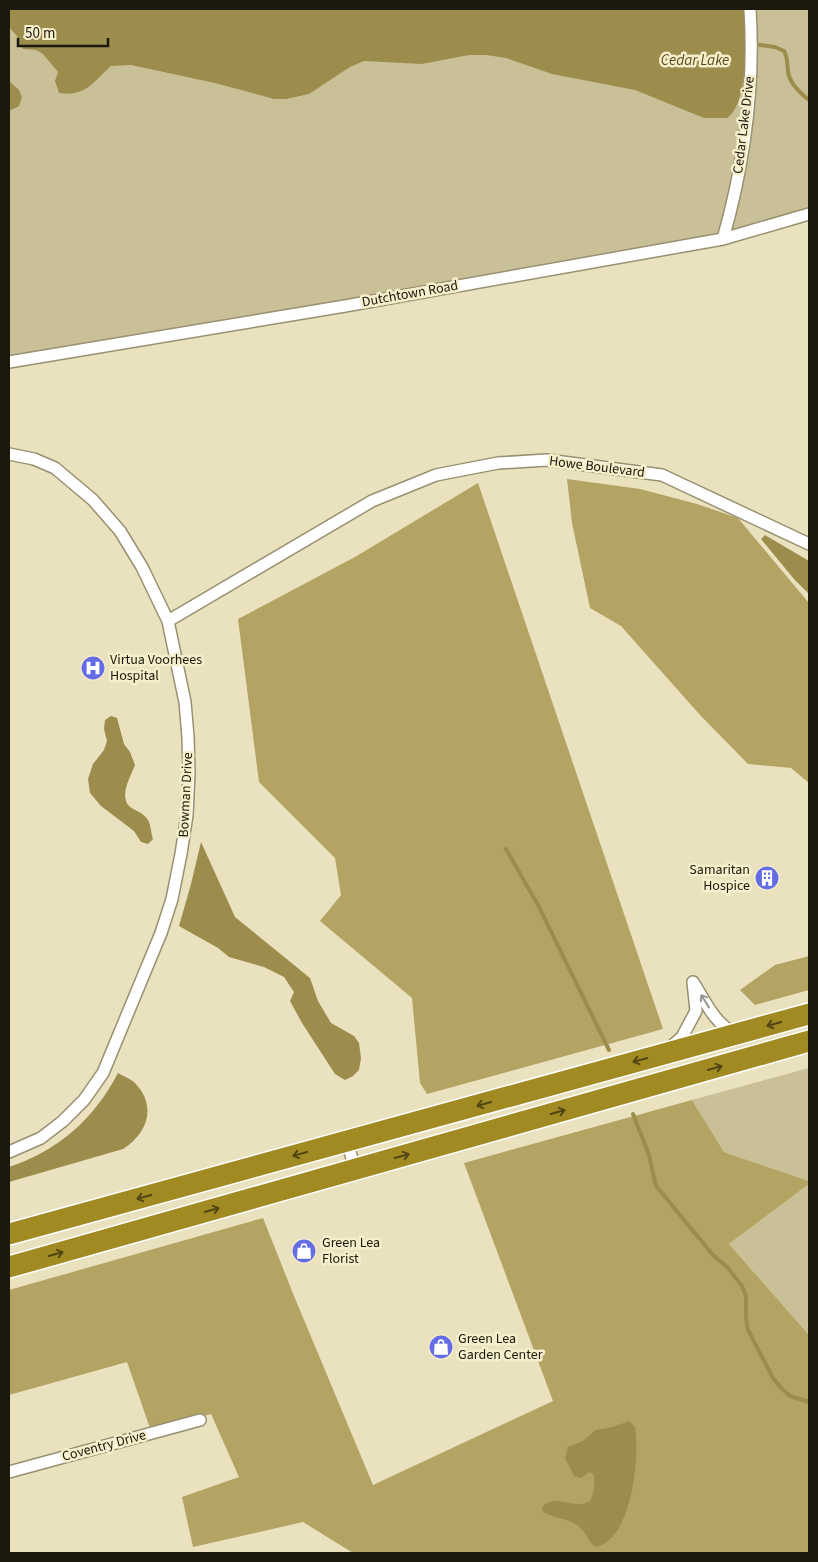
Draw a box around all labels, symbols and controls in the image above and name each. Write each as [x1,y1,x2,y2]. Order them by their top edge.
scale bar [18,15,108,47]
text: 50 m [25,23,55,44]
water label: Cedar Lake [661,50,729,71]
street label: Cedar Lake Drive [728,75,760,175]
street label: Dutchtown Road [360,276,460,312]
street label: Howe Boulevard [548,451,646,483]
place label: Virtua Voorhees Hospital [110,650,202,686]
hospital icon: Virtua Voorhees Hospital [80,655,106,681]
street label: Bowman Drive [174,752,198,838]
place label: Samaritan Hospice [689,860,750,896]
building icon: Samaritan Hospice [754,865,780,891]
one-way arrow [700,994,710,1008]
one-way arrow [766,1020,782,1029]
one-way arrow [633,1055,649,1065]
one-way arrow [706,1063,722,1073]
one-way arrow [476,1099,492,1109]
one-way arrow [550,1107,566,1117]
one-way arrow [293,1150,309,1160]
one-way arrow [393,1151,409,1161]
one-way arrow [136,1193,152,1202]
one-way arrow [204,1204,220,1214]
place label: Green Lea Florist [322,1233,380,1269]
shop icon: Green Lea Florist [291,1238,317,1264]
one-way arrow [47,1249,63,1258]
place label: Green Lea Garden Center [458,1329,543,1365]
shop icon: Green Lea Garden Center [428,1334,454,1360]
street label: Coventry Drive [60,1425,148,1467]

